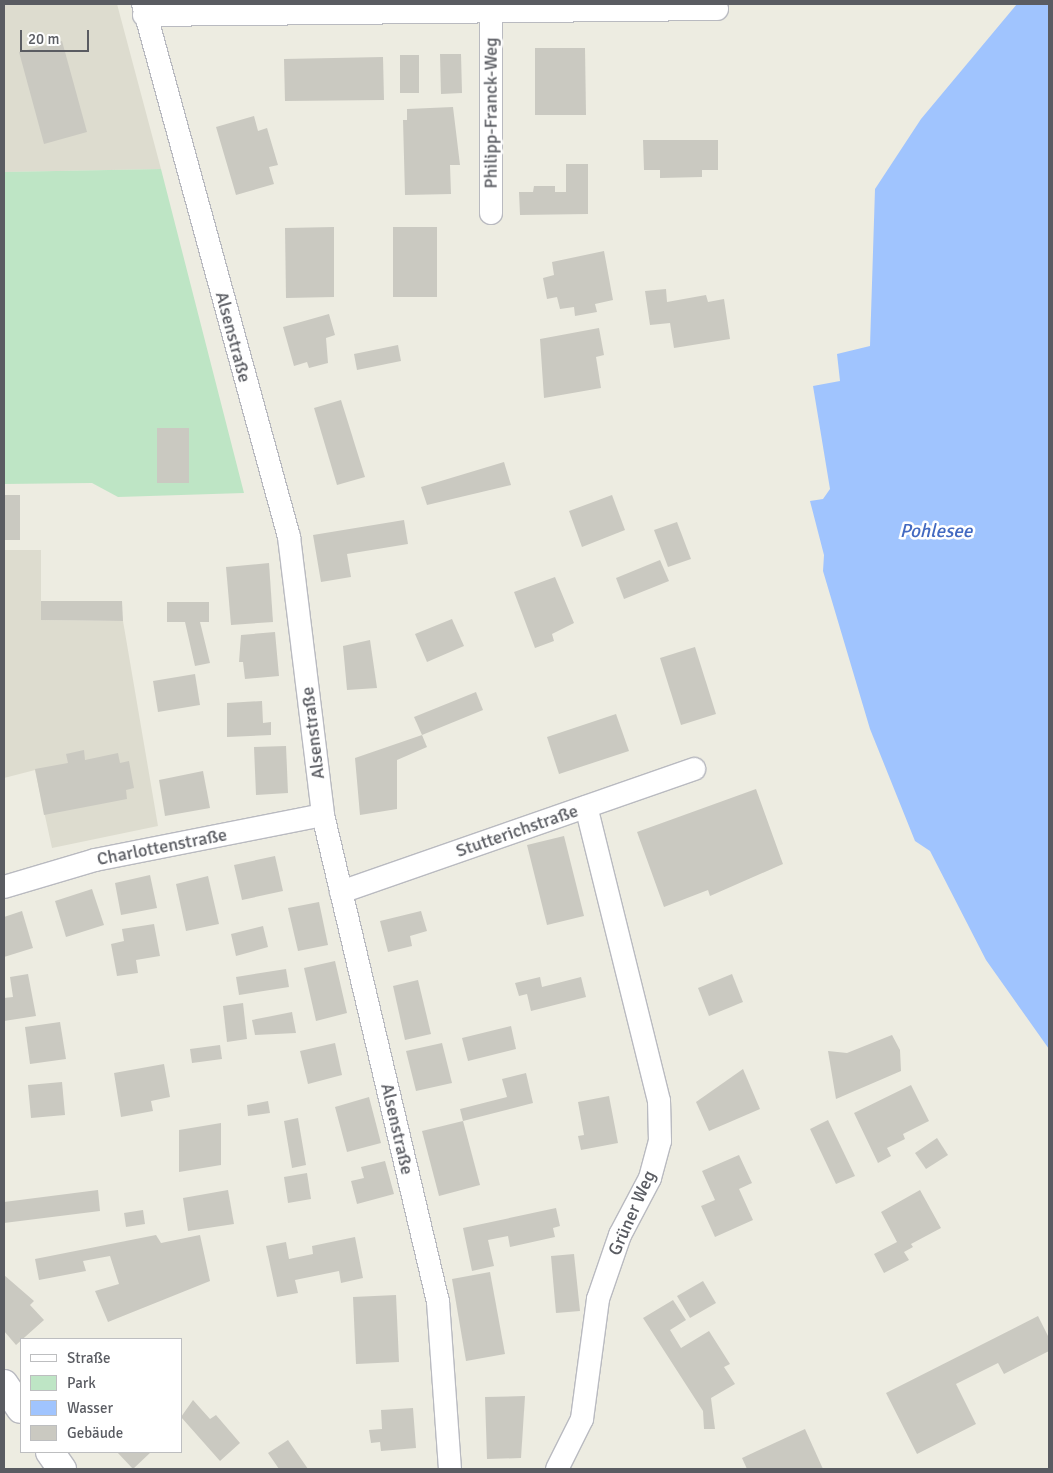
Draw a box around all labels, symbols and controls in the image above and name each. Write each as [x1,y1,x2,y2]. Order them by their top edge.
scale bar [22,20,91,52]
text: 20 m [28,30,59,48]
street label: Philipp-Franck-Weg [480,37,502,189]
street label: Alsenstraße [211,289,255,385]
water label: Pohlesee [900,521,972,543]
street label: Alsenstraße [297,686,329,780]
street label: Stutterichstraße [453,800,581,862]
street label: Charlottenstraße [95,824,229,870]
street label: Alsenstraße [376,1081,418,1177]
street label: Grüner Weg [604,1167,660,1259]
legend [20,1338,182,1453]
text: Straße [67,1349,111,1367]
text: Park [67,1374,96,1392]
text: Wasser [67,1399,113,1417]
text: Gebäude [67,1424,123,1442]

